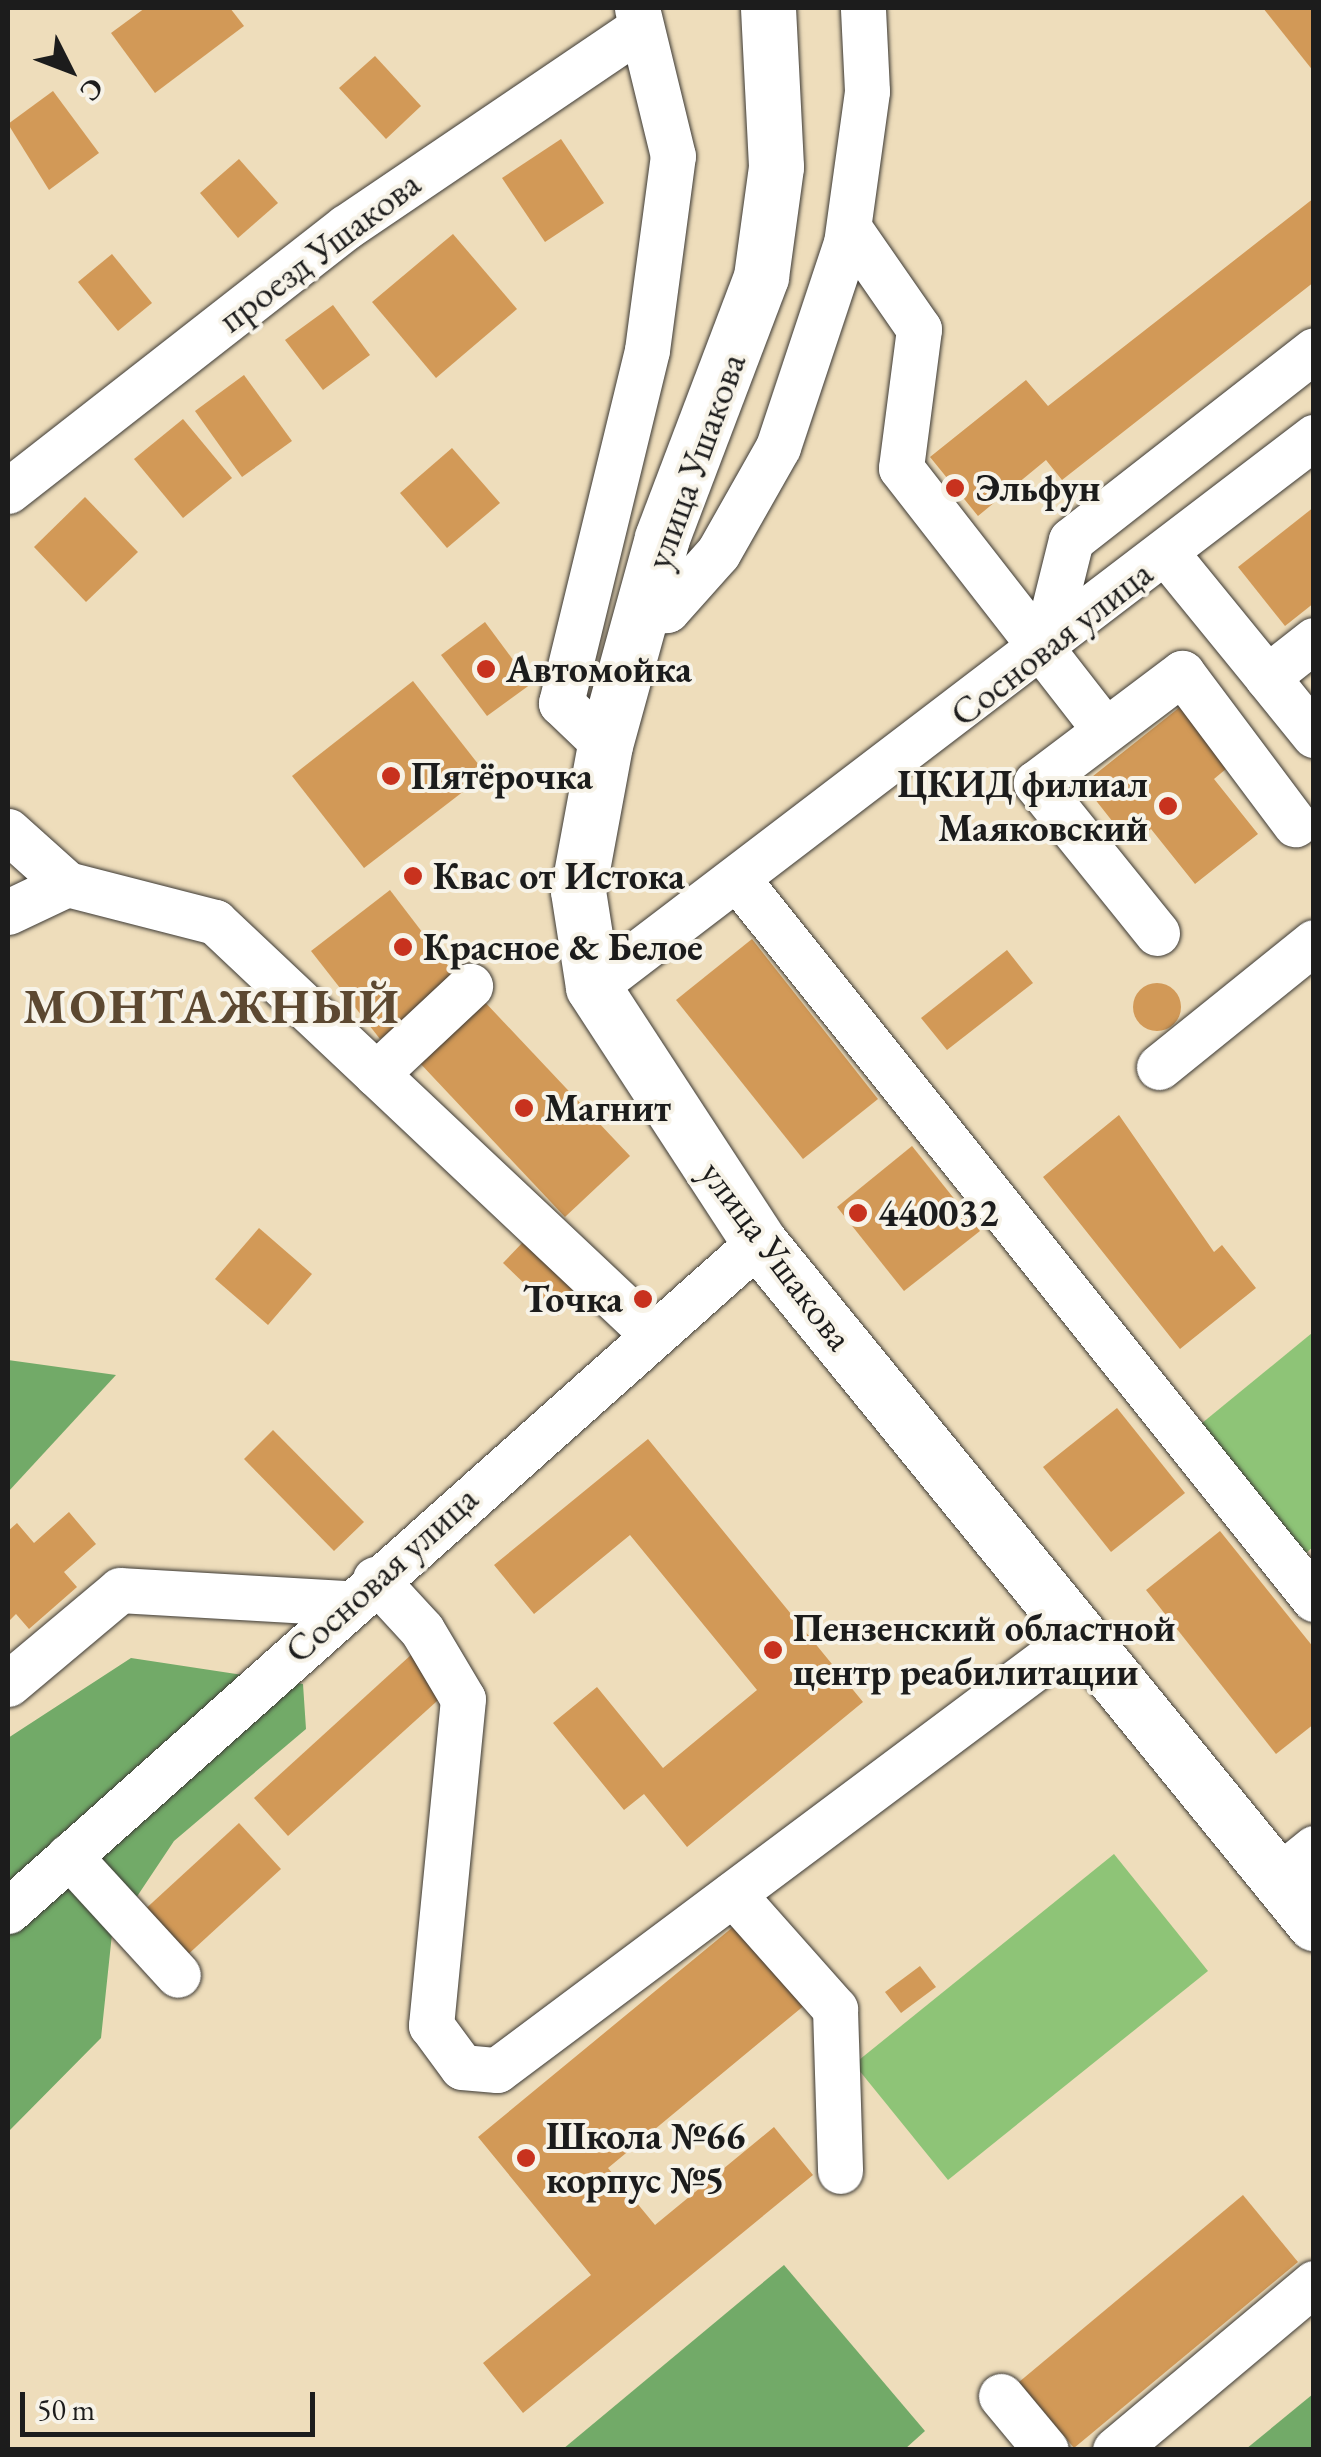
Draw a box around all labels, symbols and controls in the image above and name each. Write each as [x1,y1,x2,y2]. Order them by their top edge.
north arrow [20,20,120,120]
text: С [72,71,112,109]
street label: проезд Ушакова [209,160,429,342]
street label: улица Ушакова [635,347,755,575]
place label: Эльфун [975,465,1101,511]
marker: Эльфун [944,477,966,499]
street label: Сосновая улица [941,550,1161,736]
place label: Автомойка [506,646,692,692]
marker: Автомойка [475,658,497,680]
place label: Пятёрочка [411,753,593,799]
place label: ЦКИД филиал Маяковский [898,761,1148,851]
marker: Пятёрочка [380,765,402,787]
marker: ЦКИД филиал Маяковский [1157,795,1179,817]
place label: Квас от Истока [433,853,685,899]
marker: Квас от Истока [402,865,424,887]
place label: Красное & Белое [423,924,703,970]
marker: Красное & Белое [392,936,414,958]
district label: МОНТАЖНЫЙ [23,978,401,1036]
place label: Магнит [544,1085,671,1131]
marker: Магнит [513,1097,535,1119]
street label: улица Ушакова [691,1151,863,1359]
place label: 440032 [878,1190,999,1236]
marker: 440032 [847,1202,869,1224]
place label: Точка [523,1276,623,1322]
marker: Точка [632,1288,654,1310]
street label: Сосновая улица [275,1475,487,1673]
place label: Пензенский областной центр реабилитации [793,1605,1176,1695]
marker: Пензенский областной центр реабилитации [762,1639,784,1661]
place label: Школа №66 корпус №5 [546,2113,745,2202]
marker: Школа №66 корпус №5 [515,2147,537,2169]
scale bar [25,2372,320,2434]
text: 50 m [37,2390,95,2429]

